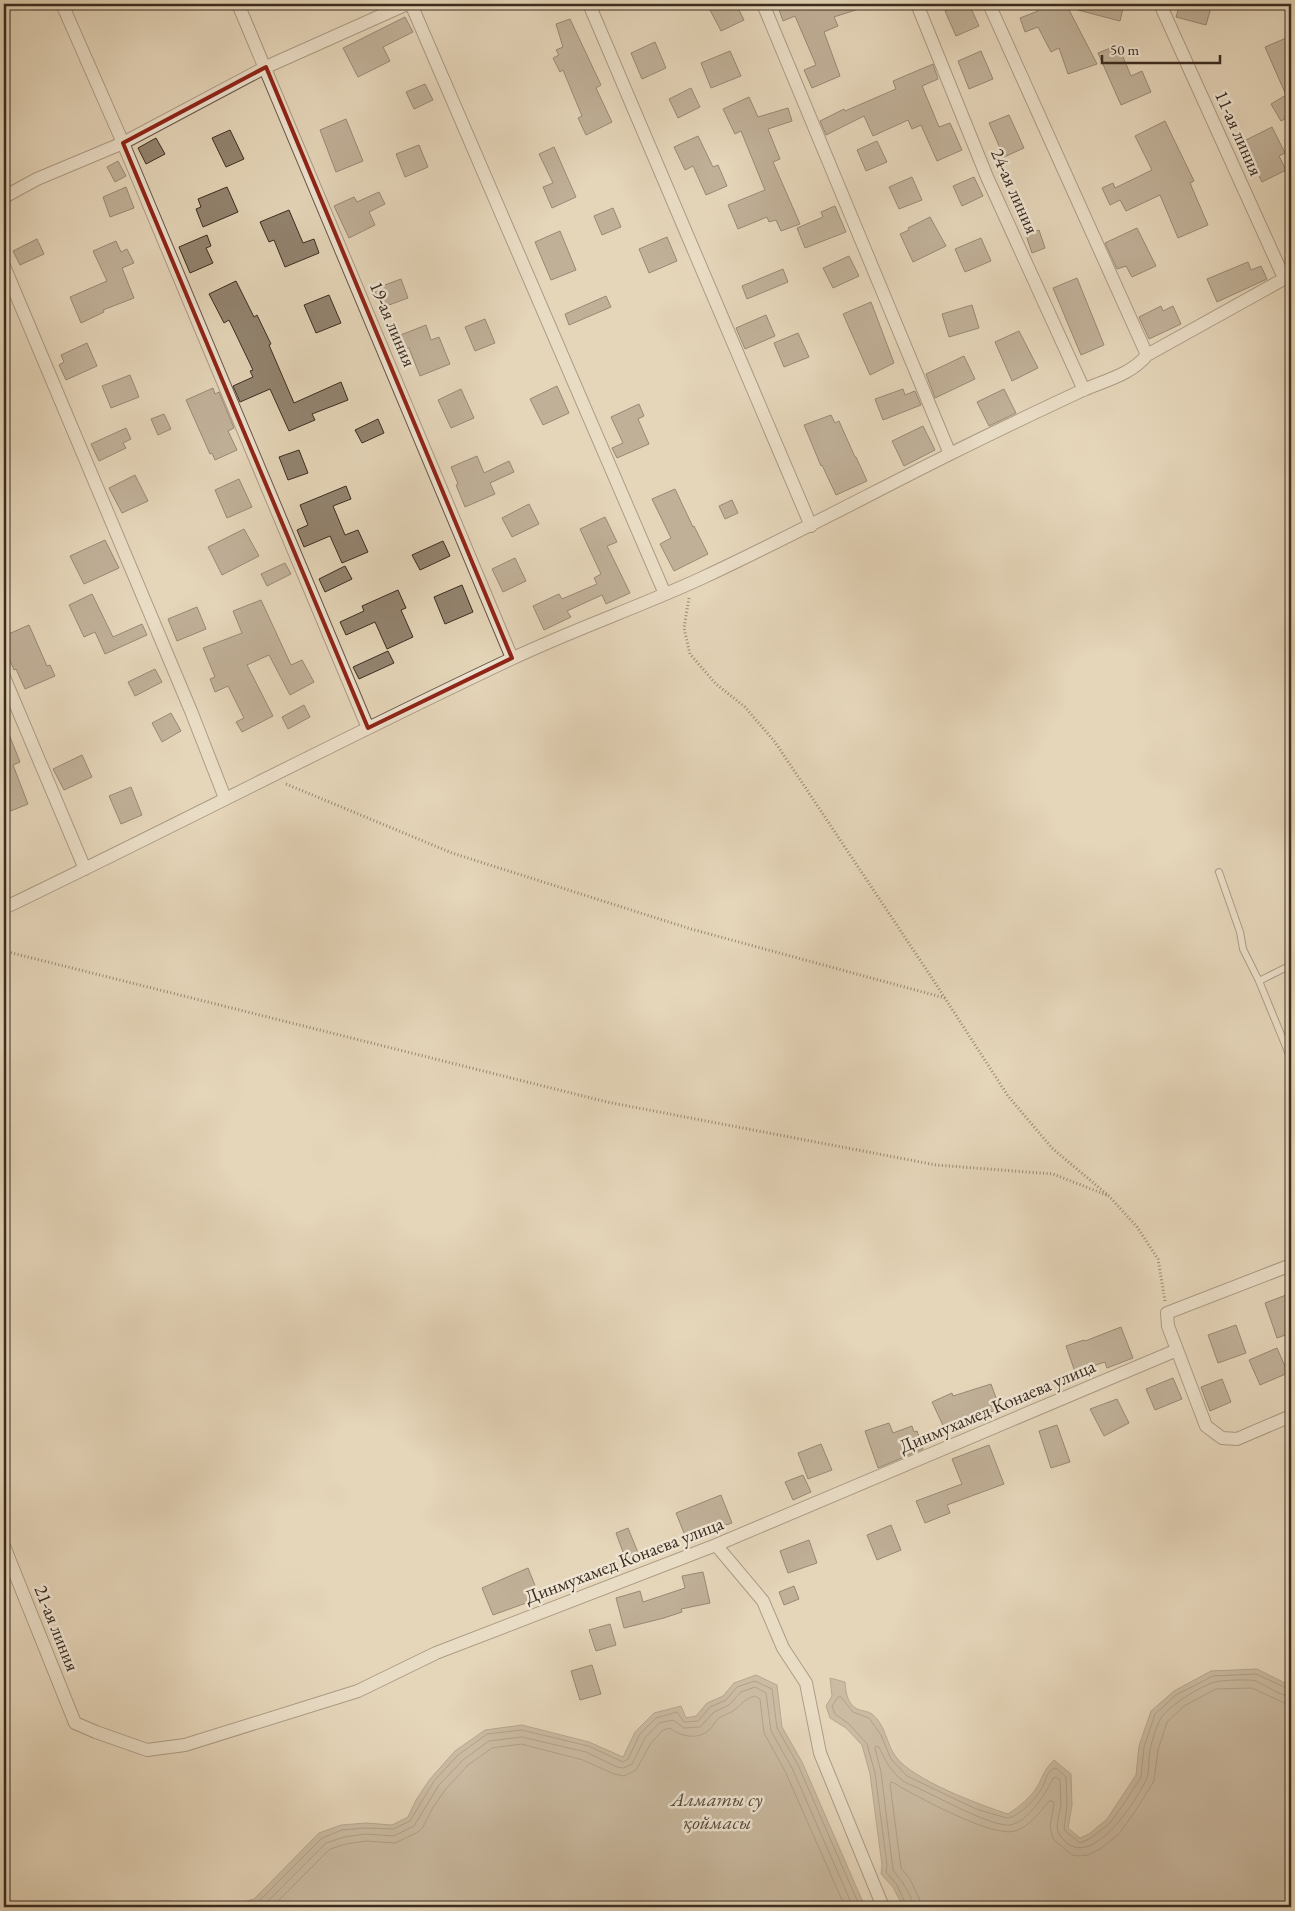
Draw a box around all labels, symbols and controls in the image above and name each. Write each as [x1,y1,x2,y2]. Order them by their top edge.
scale bar [1102,32,1220,64]
text: 50 m [1110,40,1139,59]
street label: 11-ая линия [1209,86,1269,180]
street label: 24-ая линия [985,144,1045,238]
street label: 19-ая линия [364,277,422,371]
street label: Динмухамед Конаева улица [895,1353,1099,1459]
street label: Динмухамед Конаева улица [521,1510,727,1609]
street label: 21-ая линия [28,1581,86,1675]
water label: Алматы су қоймасы [669,1786,763,1835]

